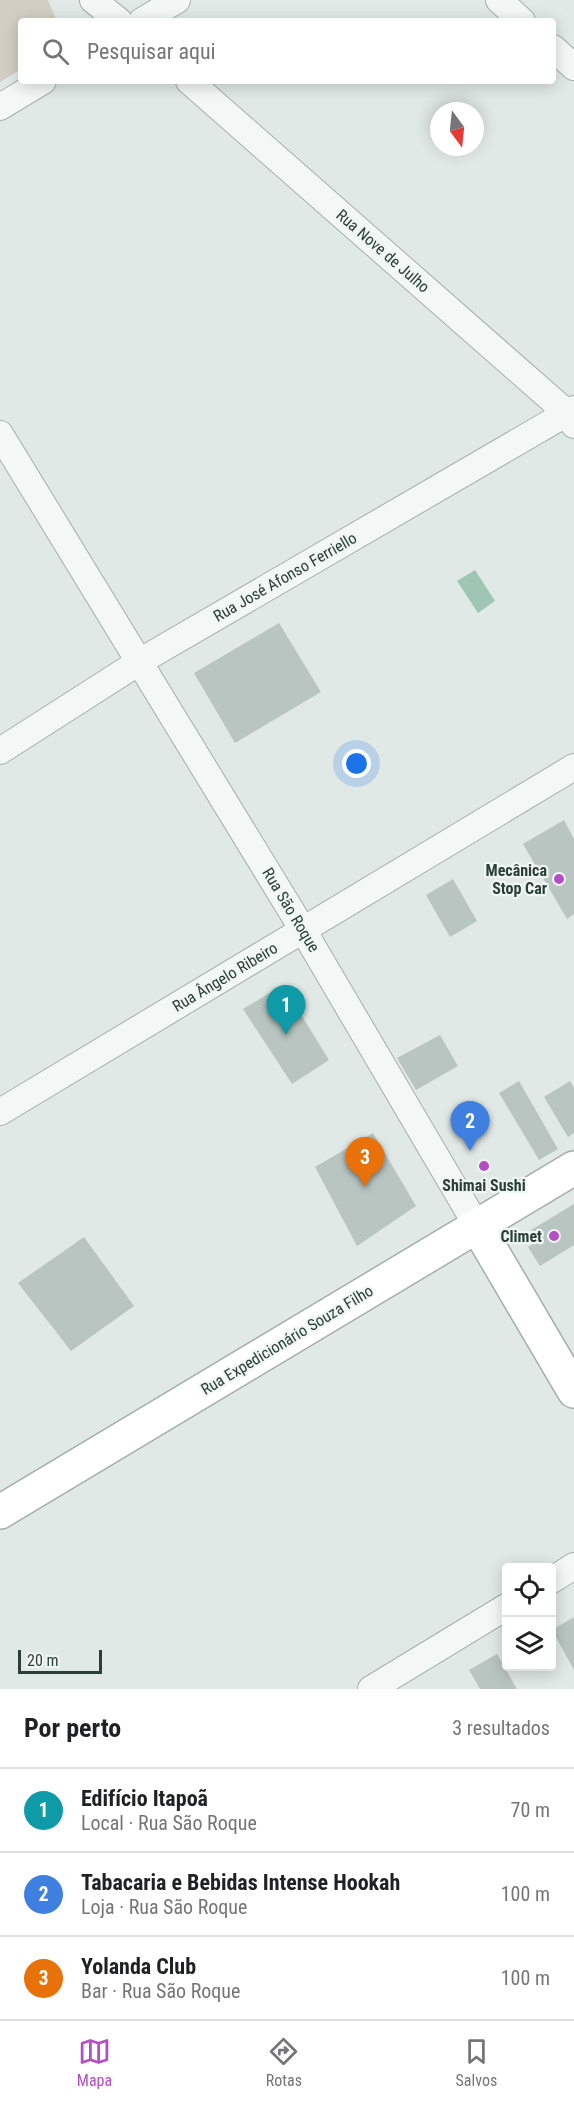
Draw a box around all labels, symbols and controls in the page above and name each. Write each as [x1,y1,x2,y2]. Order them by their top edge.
search box [18,18,556,84]
icon: search [39,35,72,68]
text: Pesquisar aqui [87,39,216,64]
north arrow [430,102,484,156]
street label: Rua Nove de Julho [332,205,434,297]
street label: Rua José Afonso Ferriello [210,528,360,626]
your location [342,749,371,778]
place label: Mecânica Stop Car [486,861,547,898]
street label: Rua São Roque [258,864,324,956]
marker: Mecânica Stop Car [552,872,566,886]
street label: Rua Ângelo Ribeiro [169,938,281,1016]
pin: 1 [266,986,306,1035]
pin: 2 [450,1102,490,1151]
pin: 3 [346,1138,385,1187]
marker: Shimai Sushi [477,1159,491,1173]
place label: Shimai Sushi [442,1176,526,1195]
place label: Climet [500,1227,542,1246]
marker: Climet [547,1229,561,1243]
street label: Rua Expedicionário Souza Filho [197,1281,377,1399]
map controls [502,1563,556,1671]
button: locate [502,1563,556,1617]
button: layers [502,1617,556,1671]
scale bar [18,1647,102,1674]
text: 20 m [27,1651,59,1670]
text: Por perto [24,1713,121,1743]
text: 3 resultados [452,1716,550,1740]
text: Edifício Itapoã [81,1786,208,1811]
text: 1 [38,1798,49,1822]
text: 70 m [511,1798,550,1822]
text: Local · Rua São Roque [81,1811,257,1835]
text: Tabacaria e Bebidas Intense Hookah [81,1870,400,1895]
text: 2 [38,1882,49,1906]
text: 100 m [501,1882,550,1906]
text: Loja · Rua São Roque [81,1895,247,1919]
text: Yolanda Club [81,1954,196,1979]
text: 3 [38,1966,49,1990]
text: 100 m [501,1966,550,1990]
text: Bar · Rua São Roque [81,1979,240,2003]
tab: Mapa [77,2035,112,2090]
tab: Rotas [266,2035,302,2090]
tab: Salvos [456,2035,497,2090]

